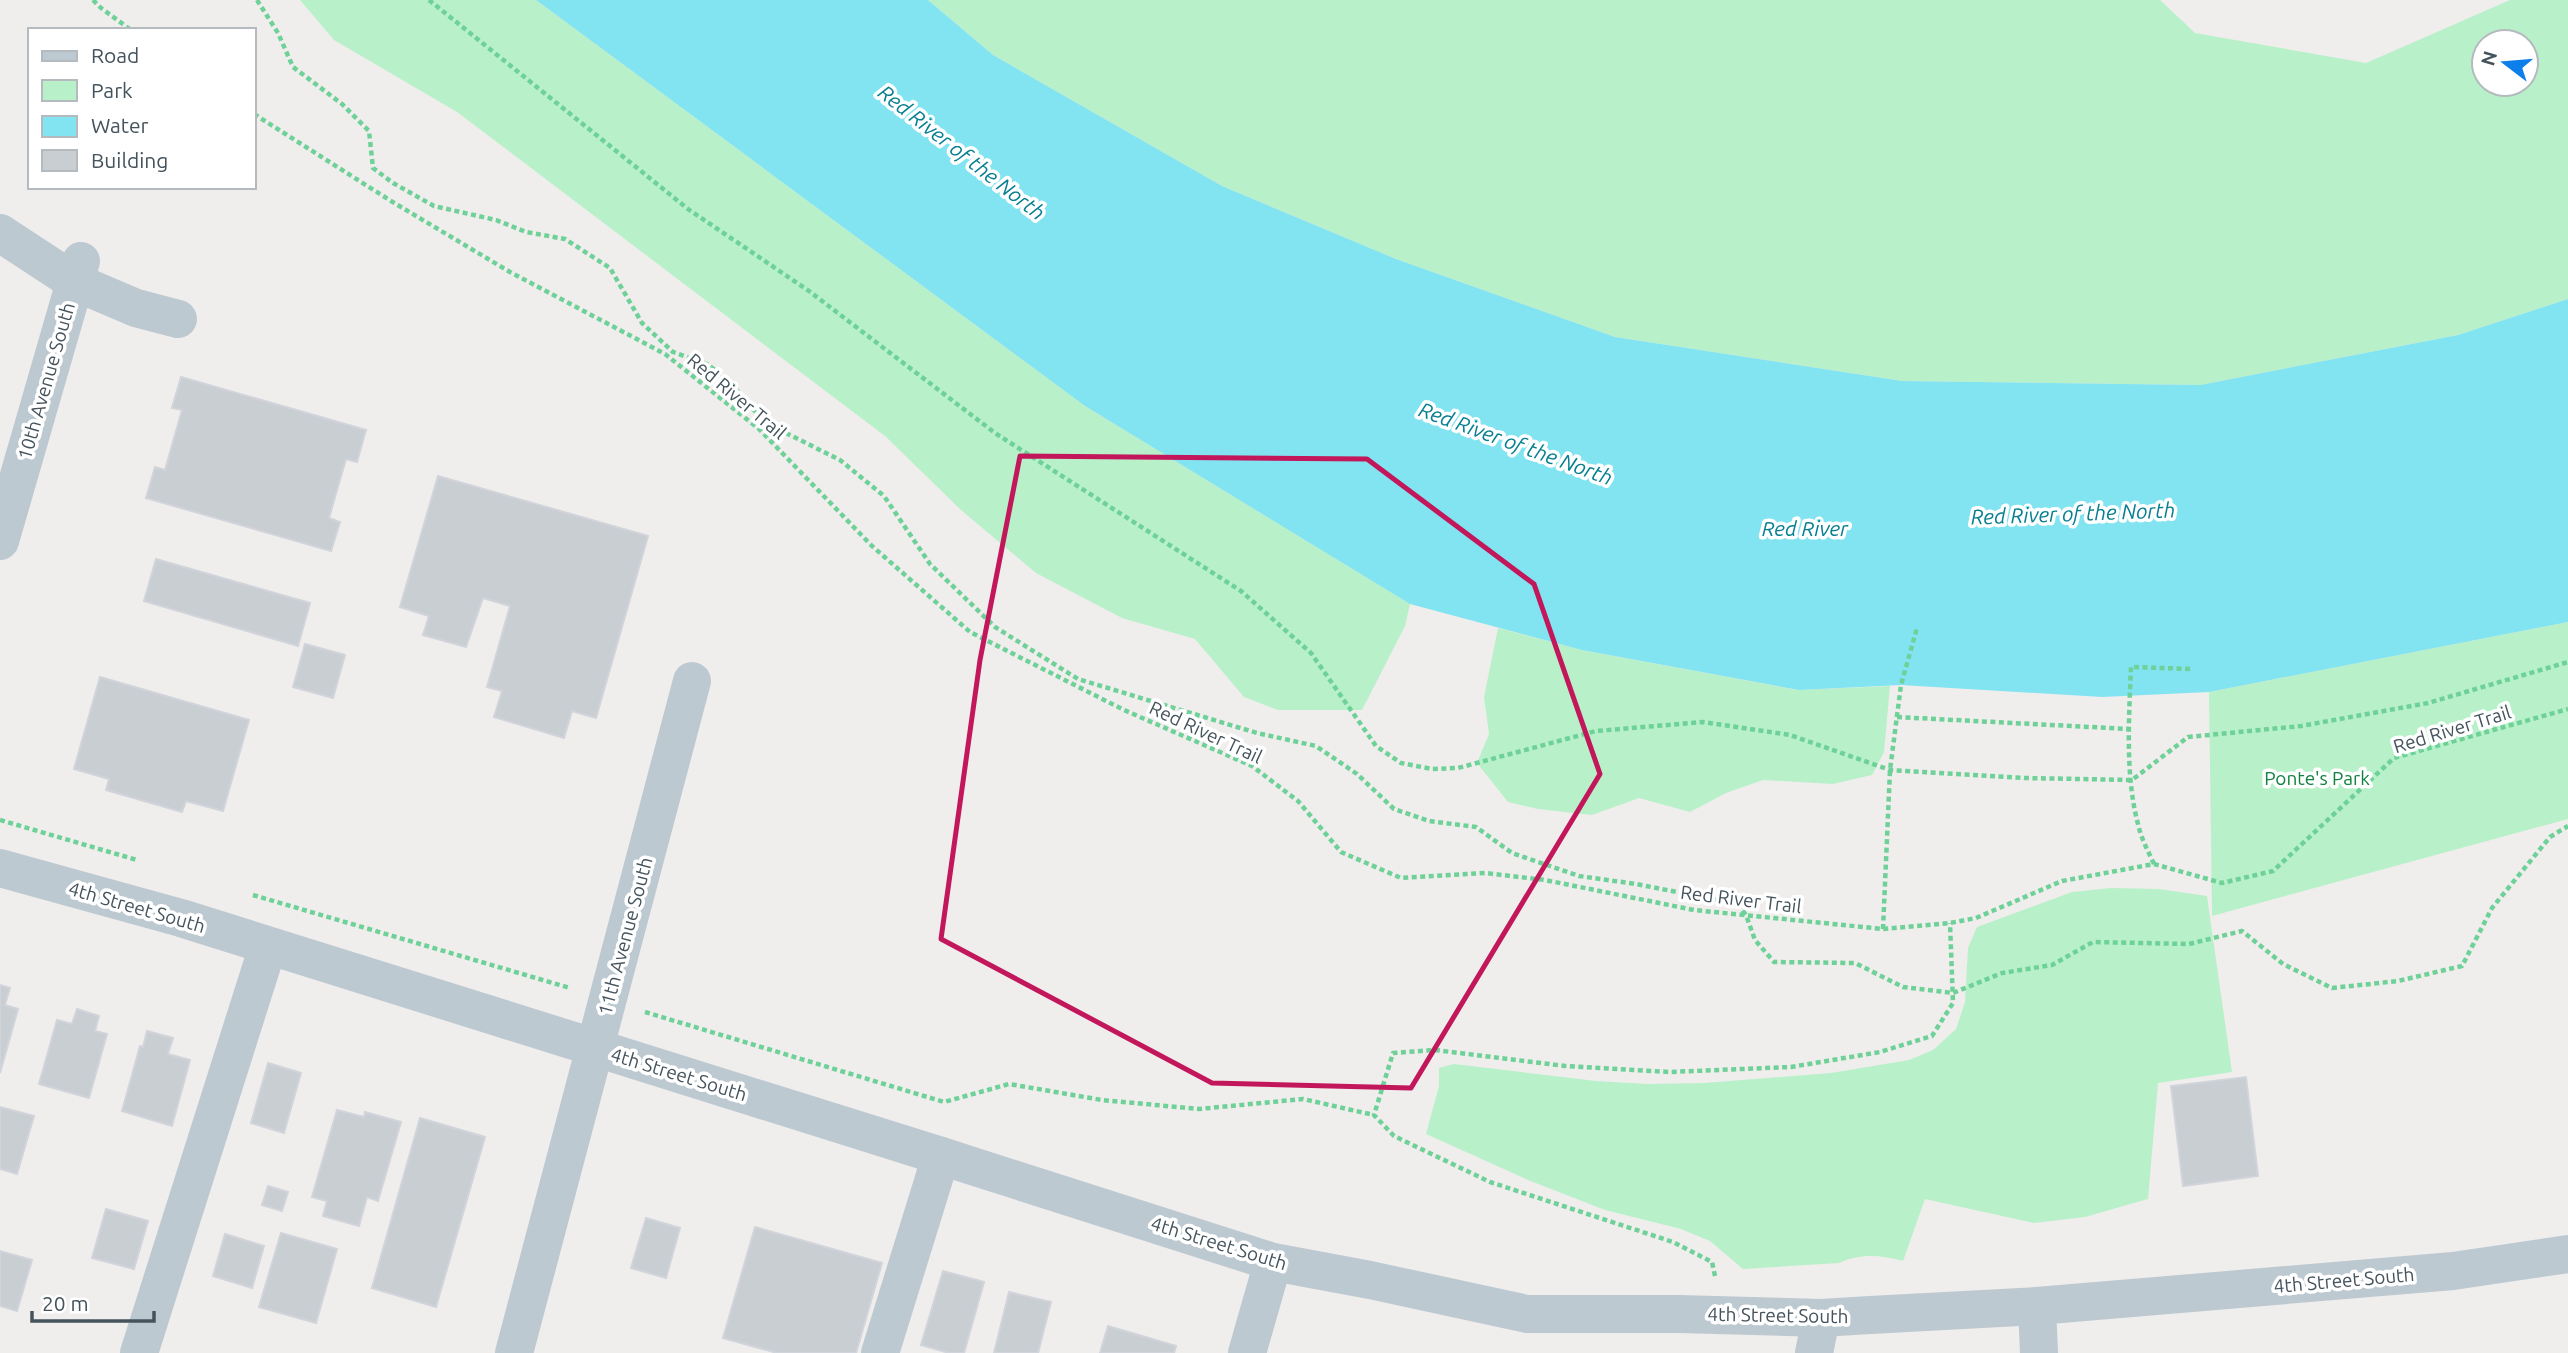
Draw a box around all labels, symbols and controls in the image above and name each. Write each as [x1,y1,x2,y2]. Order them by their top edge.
legend [28,28,256,189]
north arrow [2470,28,2540,98]
text: Road [91,43,139,67]
text: N [2476,48,2501,68]
text: Park [91,78,133,102]
water label: Red River of the North [874,80,1050,224]
text: Water [91,113,149,137]
text: Building [91,148,168,172]
street label: 10th Avenue South [13,300,79,462]
street label: Red River Trail [683,348,791,444]
water label: Red River of the North [1416,397,1616,489]
water label: Red River of the North [1970,497,2176,529]
water label: Red River [1762,516,1849,540]
street label: Red River Trail [1146,696,1266,768]
street label: Red River Trail [2390,701,2514,757]
park label: Ponte's Park [2264,767,2370,789]
street label: 11th Avenue South [593,855,657,1017]
street label: 4th Street South [66,877,208,937]
street label: Red River Trail [1679,881,1803,917]
street label: 4th Street South [608,1043,750,1105]
street label: 4th Street South [1148,1212,1290,1274]
street label: 4th Street South [2273,1263,2415,1297]
scale bar [32,1280,154,1324]
text: 20 m [42,1291,89,1315]
street label: 4th Street South [1707,1303,1849,1327]

